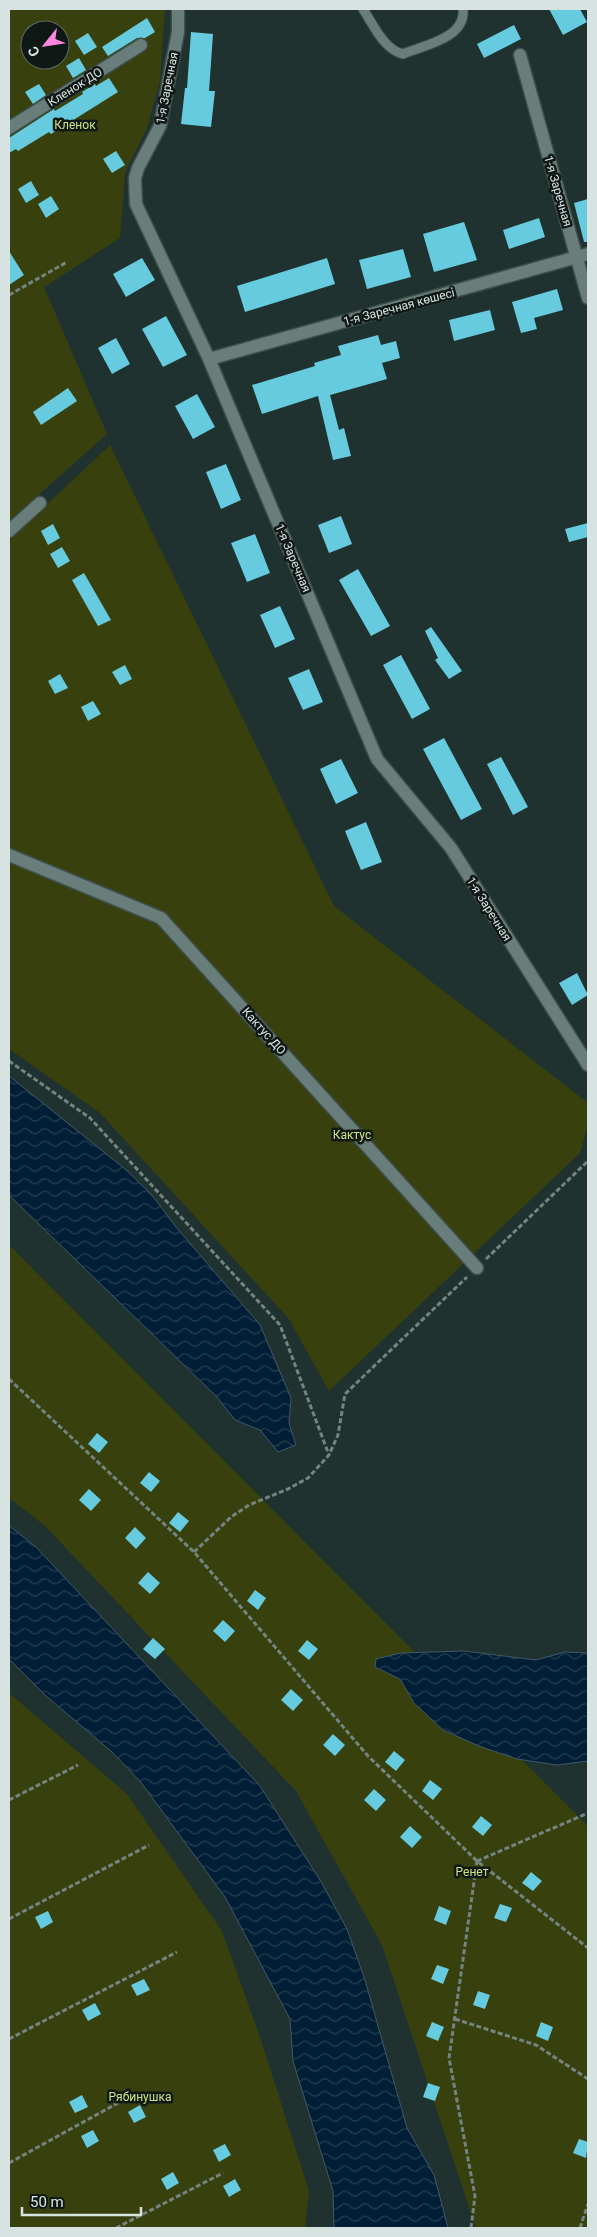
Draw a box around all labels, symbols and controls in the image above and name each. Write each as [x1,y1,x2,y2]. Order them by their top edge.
north arrow [20,20,70,70]
text: С [25,44,43,59]
street label: 1-я Заречная [153,51,181,125]
street label: Кленок ДО [45,65,105,109]
park label: Кленок [54,118,96,132]
street label: 1-я Заречная [541,154,575,228]
street label: 1-я Заречная көшесі [342,285,456,329]
street label: 1-я Заречная [272,522,314,594]
street label: 1-я Заречная [464,874,514,944]
street label: Кактус ДО [239,1005,289,1057]
park label: Кактус [333,1128,371,1142]
park label: Ренет [456,1865,489,1879]
park label: Рябинушка [109,2090,171,2104]
scale bar [22,2184,141,2216]
text: 50 m [30,2193,64,2211]

